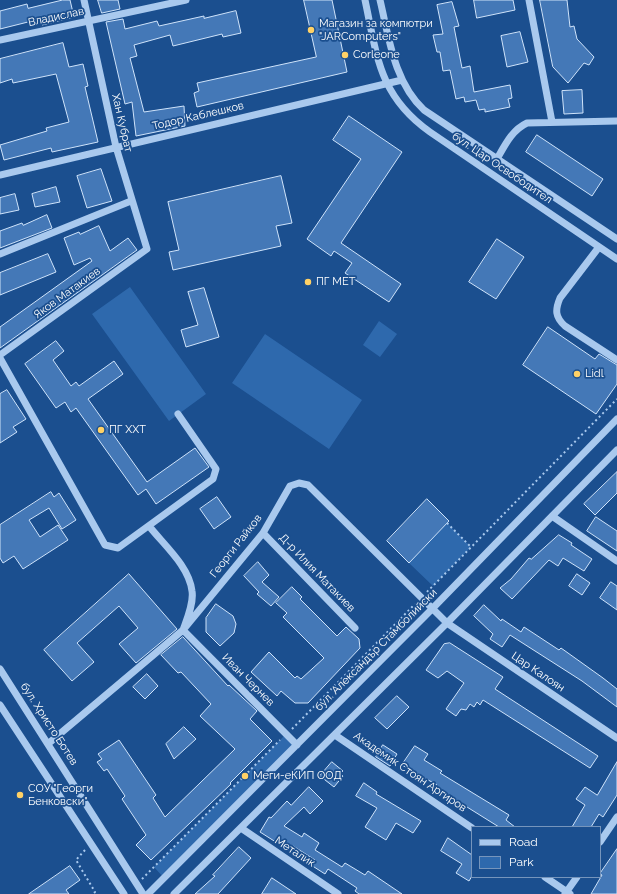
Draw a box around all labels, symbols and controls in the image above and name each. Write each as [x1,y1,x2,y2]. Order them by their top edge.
street label: Владислав [27,5,85,29]
place label: Магазин за компютри "JARComputers" [319,17,433,43]
marker: Магазин за компютри "JARComputers" [306,25,316,35]
place label: Corleone [353,48,400,62]
marker: Corleone [340,50,350,60]
street label: Хан Кубрат [109,93,135,153]
street label: Тодор Каблешков [151,99,245,133]
street label: бул. Цар Освободител [449,130,555,206]
street label: Яков Матакиев [31,264,103,322]
place label: ПГ МЕТ [316,275,355,289]
marker: ПГ МЕТ [303,277,313,287]
place label: Lidl [585,367,604,381]
marker: Lidl [572,369,582,379]
place label: ПГ ХХТ [109,423,146,437]
marker: ПГ ХХТ [96,425,106,435]
street label: Георги Райков [207,512,265,580]
street label: Д-р Илия Матакиев [276,531,358,615]
street label: бул. Александър Стамболийски [312,586,440,714]
street label: Цар Калоян [509,649,567,695]
street label: Иван Чернев [219,651,277,709]
street label: бул. Христо Ботев [17,680,81,768]
street label: Академик Стоян Аргиров [351,729,469,815]
place label: Меги-еКИП ООД [253,769,342,783]
marker: Меги-еКИП ООД [240,771,250,781]
place label: СОУ "Георги Бенковски" [28,782,93,808]
marker: СОУ "Георги Бенковски" [15,790,25,800]
legend [471,826,601,878]
street label: Металик [272,834,318,870]
text: Road [509,835,538,849]
text: Park [509,855,534,869]

